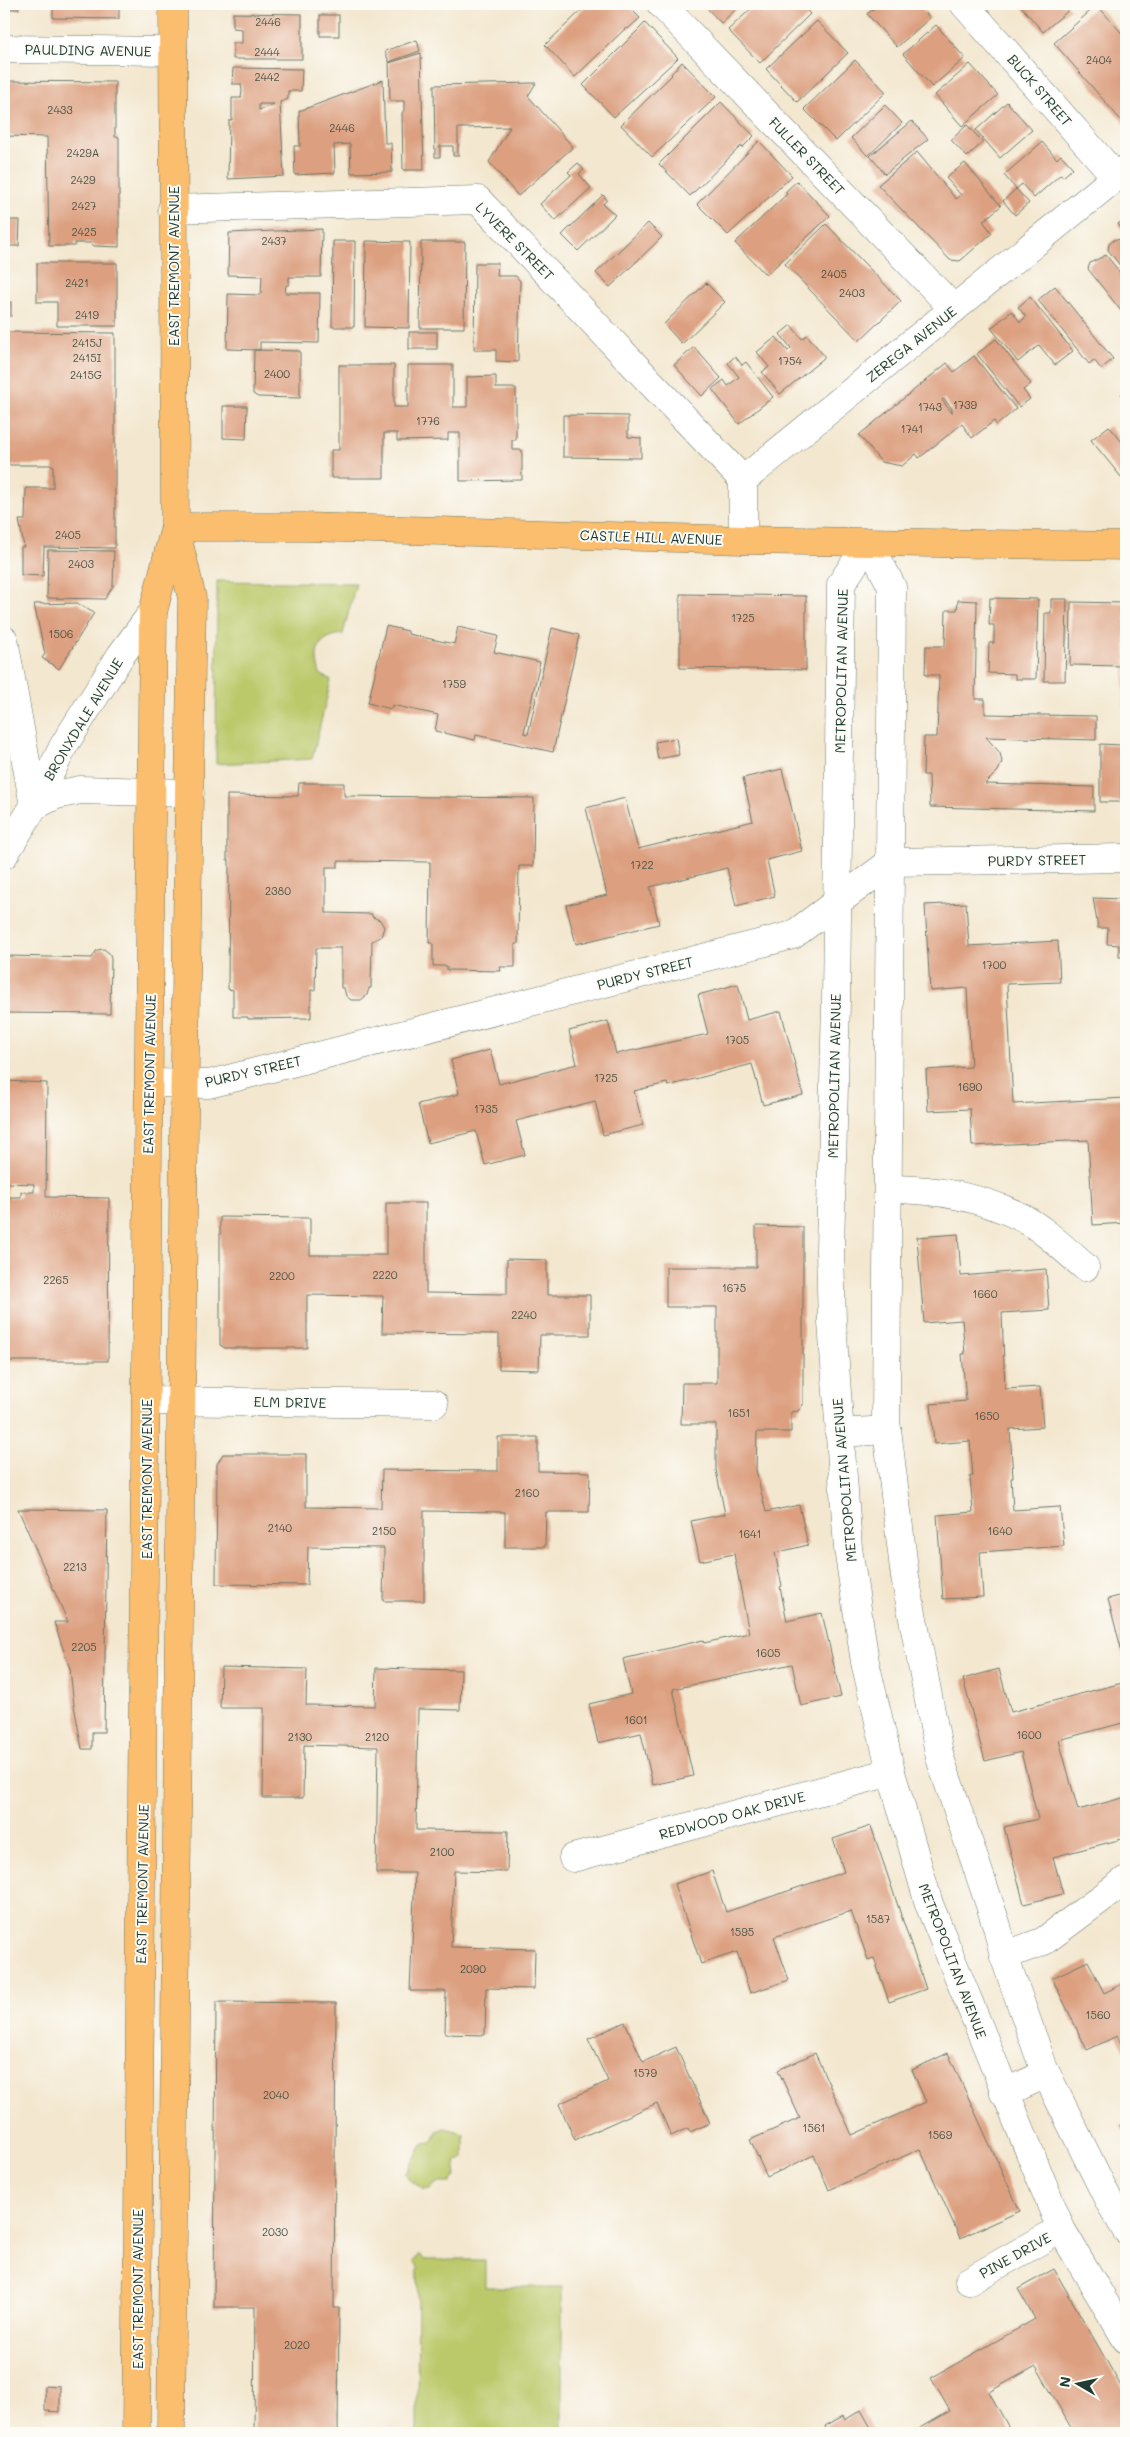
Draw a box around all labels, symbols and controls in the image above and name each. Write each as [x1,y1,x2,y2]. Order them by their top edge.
house number: 2446 [255,14,281,29]
street label: PAULDING AVENUE [24,39,152,61]
house number: 2444 [254,44,280,59]
street label: BUCK STREET [1003,50,1077,130]
house number: 2404 [1086,52,1112,67]
house number: 2442 [254,69,280,84]
house number: 2433 [47,102,73,117]
street label: FULLER STREET [765,113,849,199]
house number: 2446 [329,120,355,135]
house number: 2429A [67,145,99,160]
house number: 2429 [70,172,96,187]
street label: EAST TREMONT AVENUE [164,186,183,346]
house number: 2427 [72,198,96,213]
street label: LYVERE STREET [472,198,558,284]
house number: 2425 [71,224,97,239]
house number: 2437 [261,233,287,248]
house number: 2405 [821,266,847,281]
house number: 2421 [65,275,89,290]
house number: 2403 [839,285,865,300]
street label: ZEREGA AVENUE [862,302,960,386]
house number: 2419 [75,307,99,322]
house number: 2415J [72,335,102,350]
house number: 2415I [73,350,102,365]
house number: 1754 [778,353,802,368]
house number: 2400 [264,366,290,381]
house number: 2415G [70,367,102,382]
house number: 1739 [953,397,977,412]
house number: 1743 [918,399,943,414]
house number: 1776 [416,413,440,428]
house number: 1741 [901,421,923,436]
street label: CASTLE HILL AVENUE [579,525,723,549]
house number: 2405 [55,527,81,542]
house number: 2403 [68,556,94,571]
street label: METROPOLITAN AVENUE [830,588,852,754]
house number: 1725 [731,610,755,625]
house number: 1506 [49,626,73,641]
street label: BRONXDALE AVENUE [39,654,127,784]
house number: 1759 [442,676,466,691]
street label: PURDY STREET [988,850,1087,870]
house number: 1722 [630,857,654,872]
house number: 2380 [265,883,291,898]
street label: PURDY STREET [595,952,695,994]
house number: 1700 [982,957,1007,972]
street label: METROPOLITAN AVENUE [823,993,845,1159]
street label: EAST TREMONT AVENUE [138,994,160,1154]
house number: 1705 [725,1032,749,1047]
street label: PURDY STREET [203,1051,303,1091]
house number: 1725 [594,1070,618,1085]
house number: 1690 [958,1079,983,1094]
house number: 1735 [474,1101,498,1116]
house number: 2220 [372,1267,398,1282]
house number: 2200 [269,1268,295,1283]
house number: 2265 [43,1272,69,1287]
house number: 1675 [722,1280,746,1295]
house number: 1660 [973,1286,998,1301]
house number: 2240 [511,1307,537,1322]
street label: ELM DRIVE [253,1392,327,1412]
street label: METROPOLITAN AVENUE [827,1397,861,1563]
street label: EAST TREMONT AVENUE [137,1399,156,1559]
house number: 1651 [728,1405,750,1420]
house number: 1650 [975,1408,1000,1423]
house number: 2160 [515,1485,539,1500]
house number: 2140 [268,1520,292,1535]
house number: 2150 [372,1523,396,1538]
house number: 1640 [988,1523,1013,1538]
house number: 1641 [739,1526,761,1541]
house number: 2213 [63,1559,87,1574]
house number: 2205 [71,1639,97,1654]
house number: 1605 [756,1645,780,1660]
house number: 1601 [624,1712,648,1727]
house number: 1600 [1016,1727,1042,1742]
house number: 2130 [288,1729,312,1744]
house number: 2120 [365,1729,389,1744]
street label: REDWOOD OAK DRIVE [657,1786,807,1844]
street label: EAST TREMONT AVENUE [131,1804,153,1964]
house number: 2100 [430,1844,455,1859]
street label: METROPOLITAN AVENUE [915,1881,991,2041]
house number: 1587 [866,1911,890,1926]
house number: 1595 [730,1924,754,1939]
house number: 2090 [460,1961,486,1976]
house number: 1560 [1086,2007,1111,2022]
house number: 1579 [633,2065,657,2080]
house number: 2040 [263,2087,289,2102]
house number: 1561 [803,2120,825,2135]
house number: 1569 [928,2127,953,2142]
street label: EAST TREMONT AVENUE [128,2209,147,2369]
house number: 2030 [262,2224,288,2239]
street label: PINE DRIVE [976,2227,1054,2283]
house number: 2020 [284,2337,310,2352]
north arrow [1052,2360,1102,2410]
text: N [1054,2375,1075,2389]

